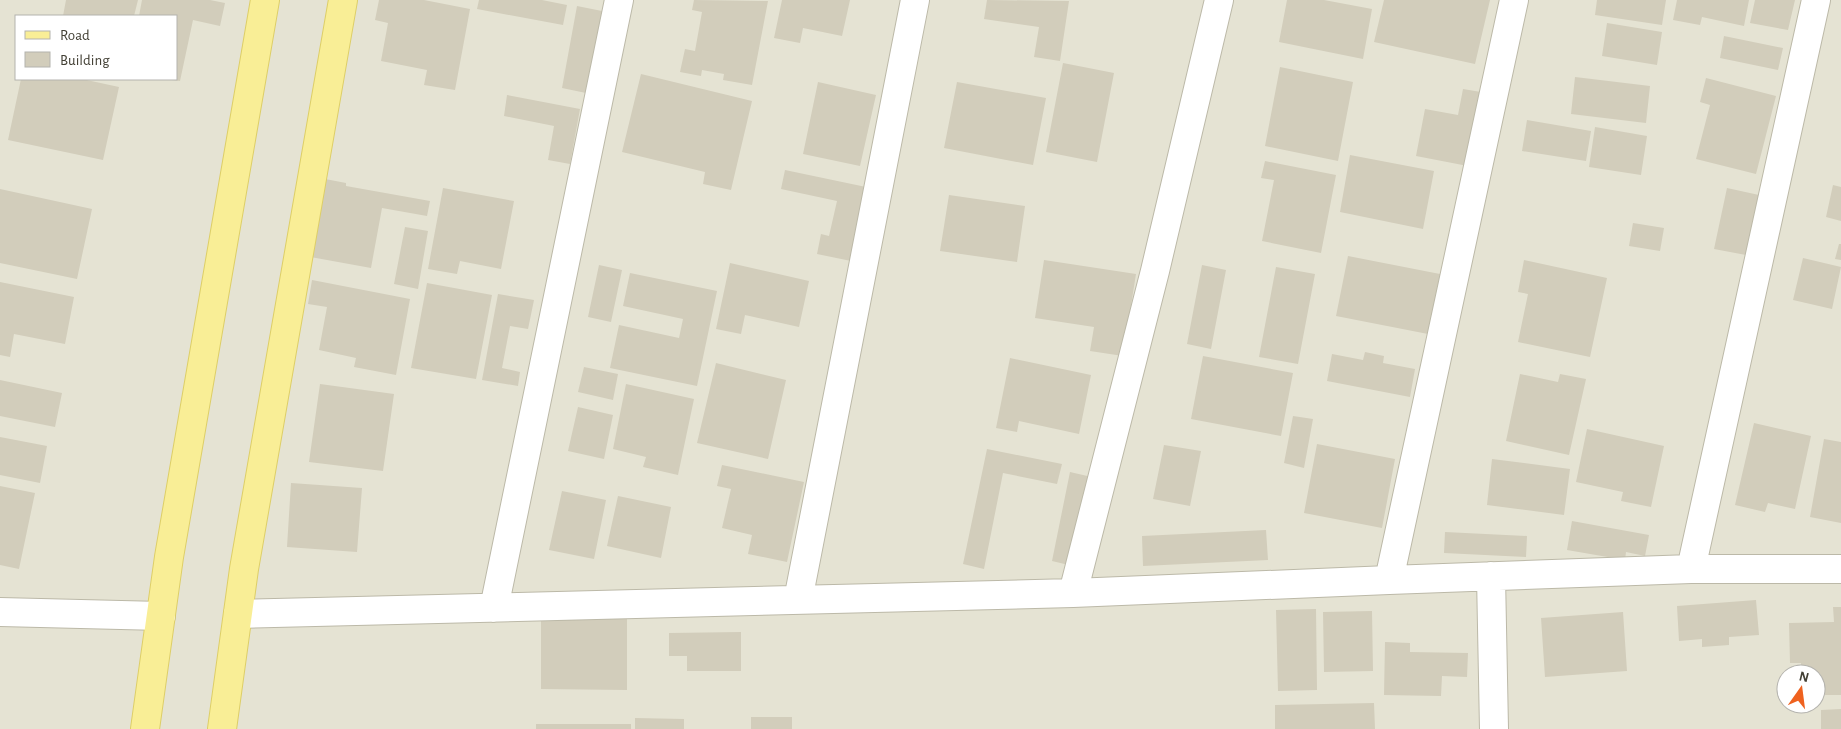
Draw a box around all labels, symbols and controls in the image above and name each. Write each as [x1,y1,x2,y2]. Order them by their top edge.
legend [15,15,178,80]
text: Road [60,28,90,43]
text: Building [60,53,110,68]
north arrow [1776,664,1826,714]
text: N [1797,669,1810,685]

